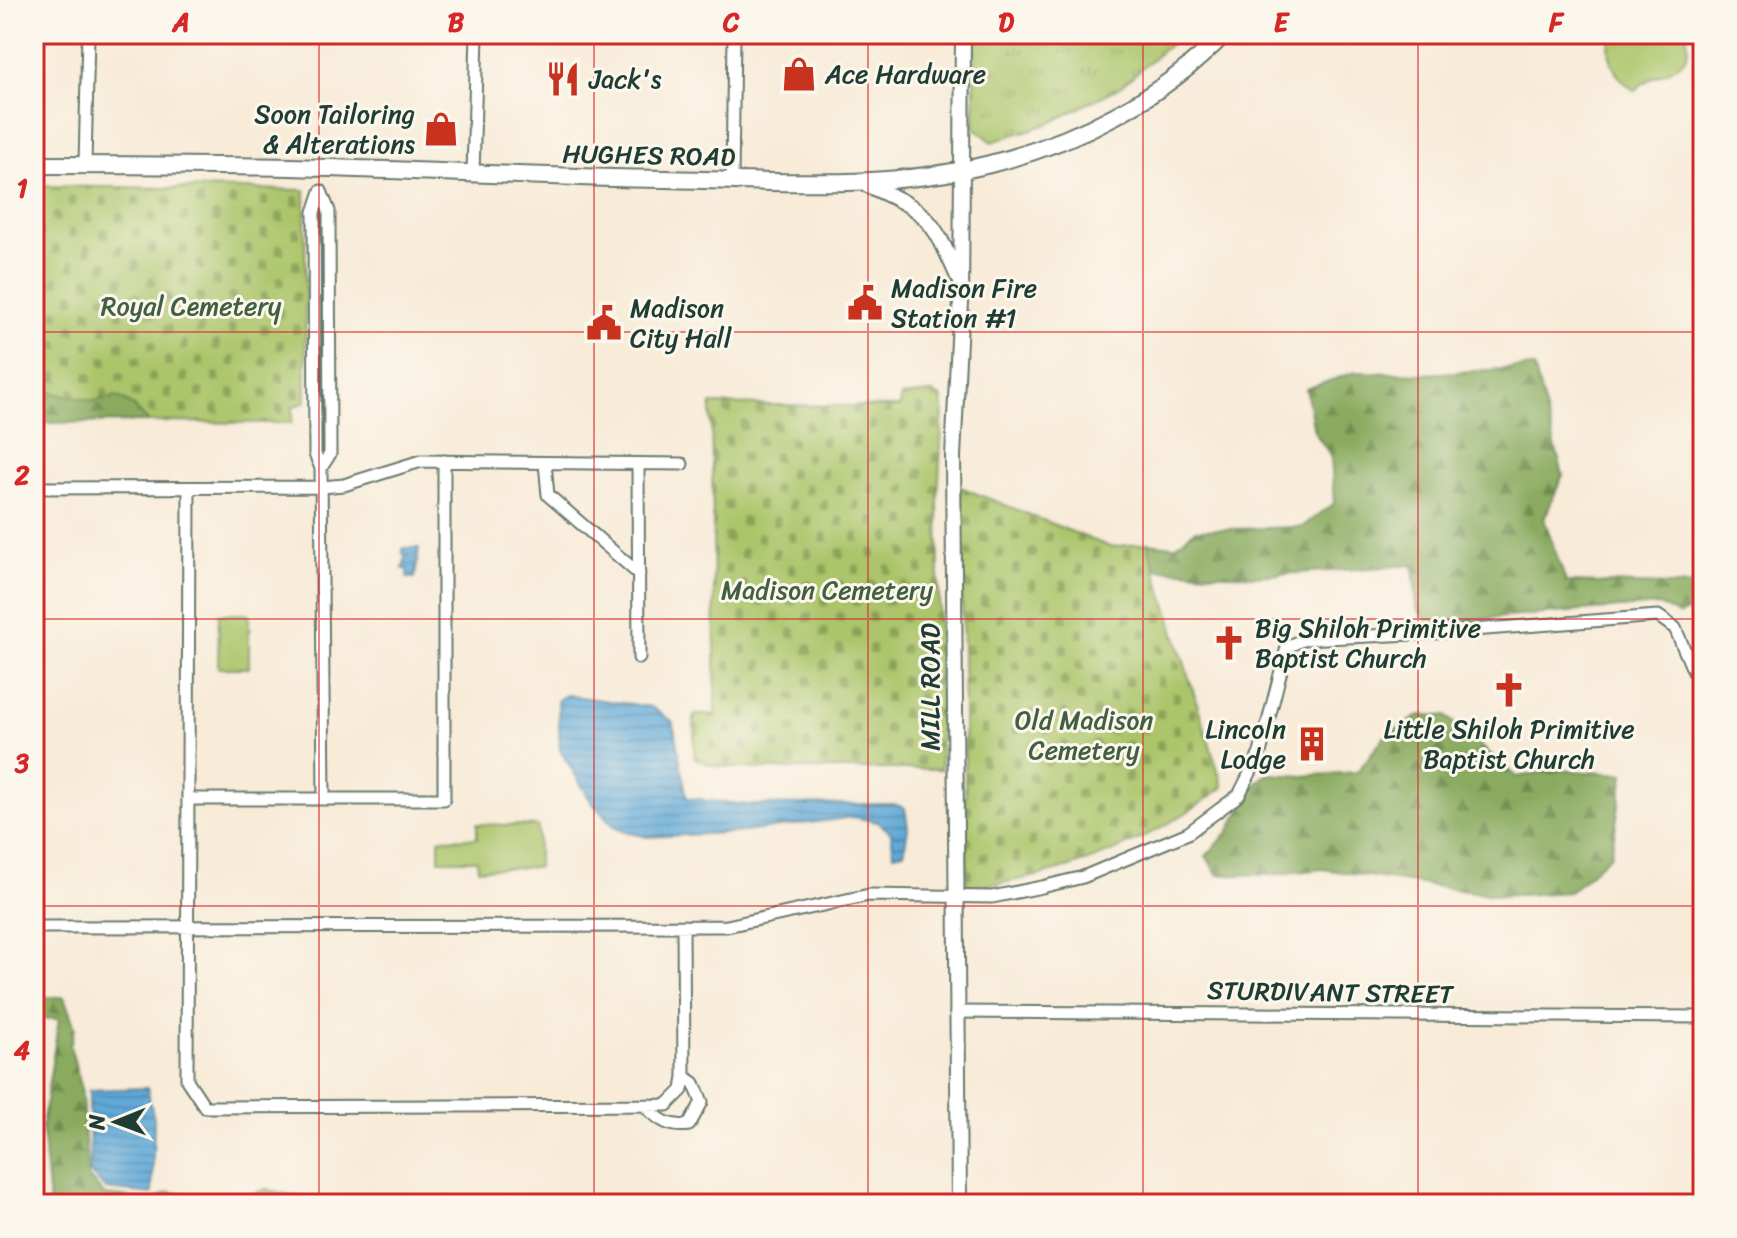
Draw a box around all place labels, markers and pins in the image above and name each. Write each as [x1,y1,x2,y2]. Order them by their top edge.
place label: Ace Hardware [824,51,986,97]
shop icon: Ace Hardware [780,55,818,93]
place label: Jack's [588,56,662,102]
restaurant icon: Jack's [544,60,582,98]
place label: Soon Tailoring & Alterations [254,91,415,167]
shop icon: Soon Tailoring & Alterations [422,110,460,148]
place label: Madison Fire Station #1 [891,265,1037,341]
public building icon: Madison Fire Station #1 [846,284,884,322]
place label: Madison City Hall [630,285,732,361]
public building icon: Madison City Hall [585,304,623,342]
place label: Big Shiloh Primitive Baptist Church [1255,605,1481,681]
church icon: Big Shiloh Primitive Baptist Church [1210,624,1248,662]
church icon: Little Shiloh Primitive Baptist Church [1490,671,1528,709]
place label: Lincoln Lodge [1205,706,1286,782]
place label: Little Shiloh Primitive Baptist Church [1383,706,1635,782]
building icon: Lincoln Lodge [1293,725,1331,763]

